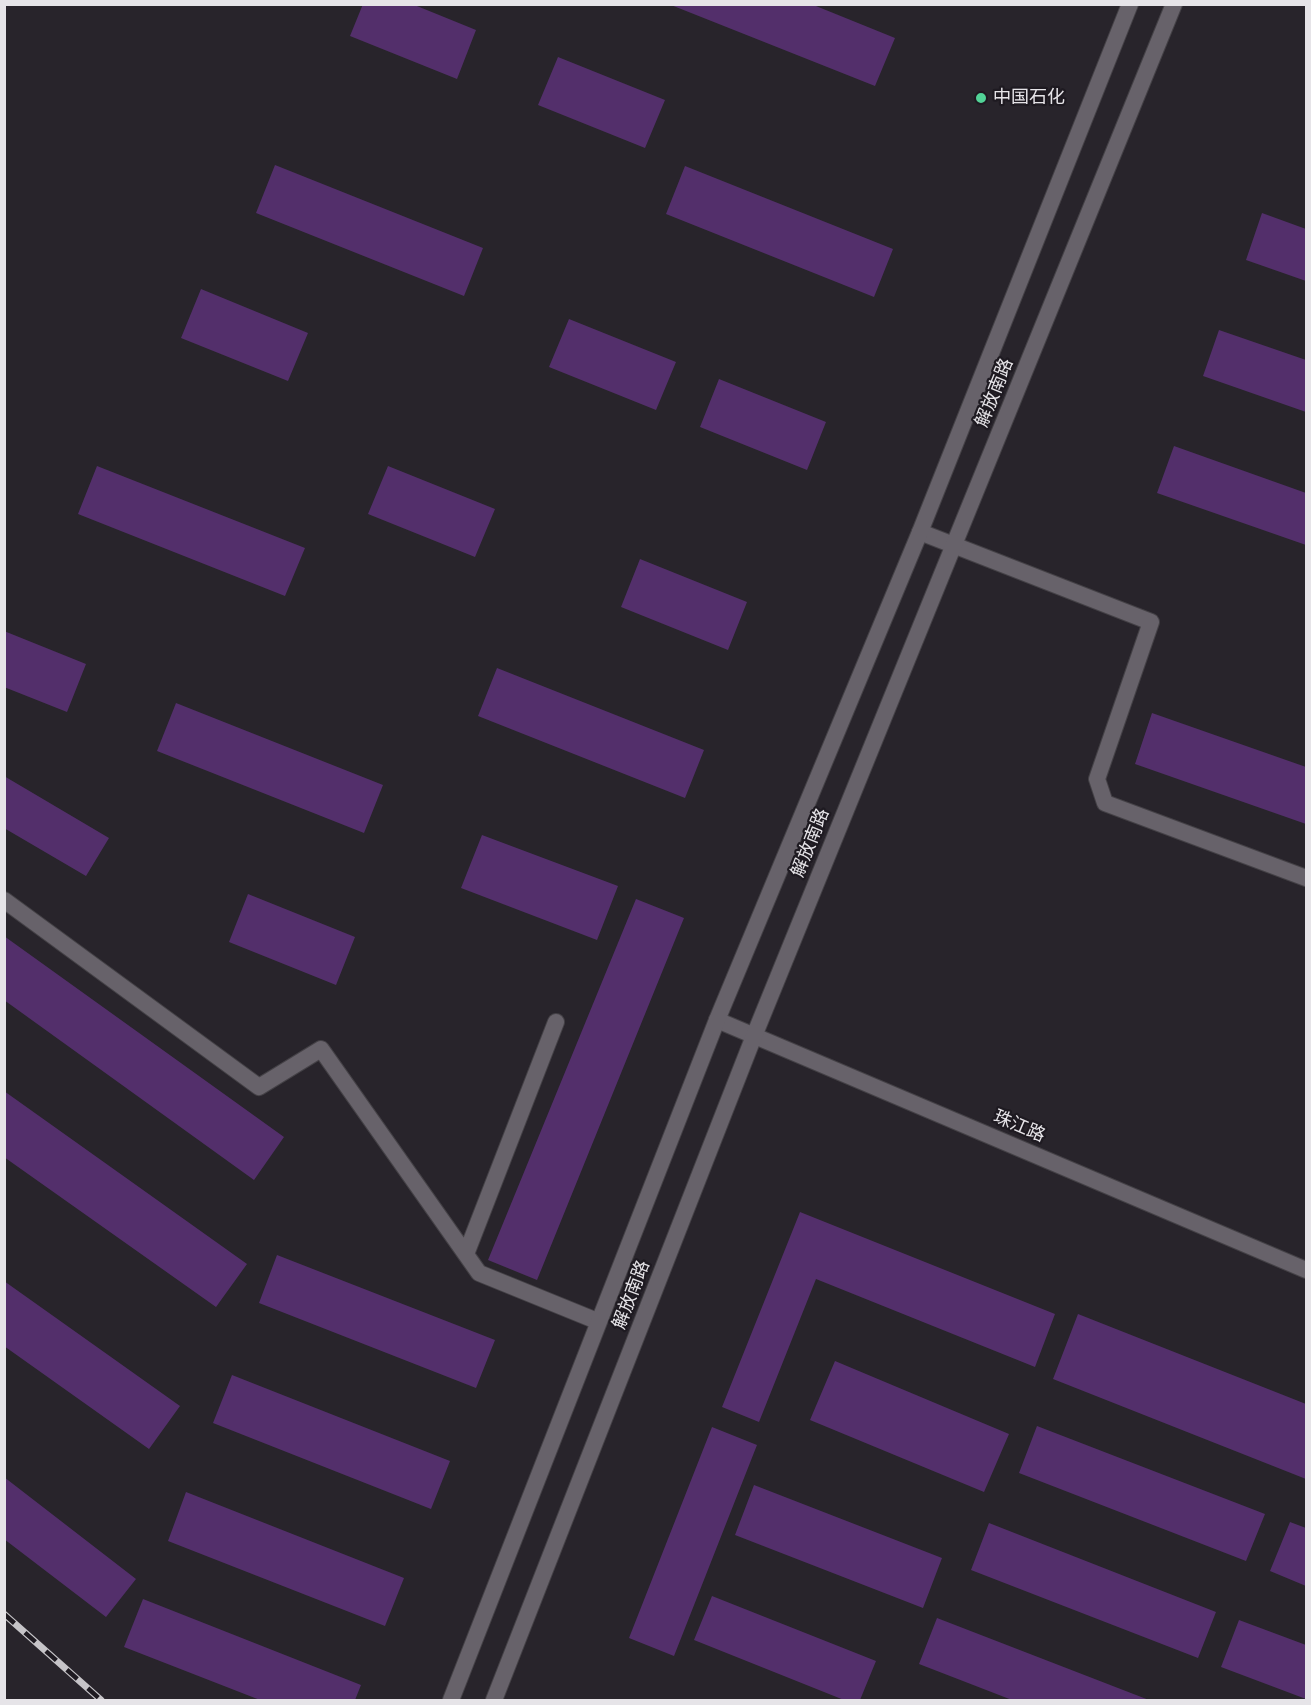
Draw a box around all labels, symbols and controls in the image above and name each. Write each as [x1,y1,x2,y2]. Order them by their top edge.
place label: 中国石化 [993,87,1065,109]
marker: 中国石化 [974,91,988,105]
street label: 解放南路 [972,356,1018,430]
street label: 解放南路 [788,806,834,880]
street label: 珠江路 [990,1107,1048,1147]
street label: 解放南路 [609,1258,655,1332]

